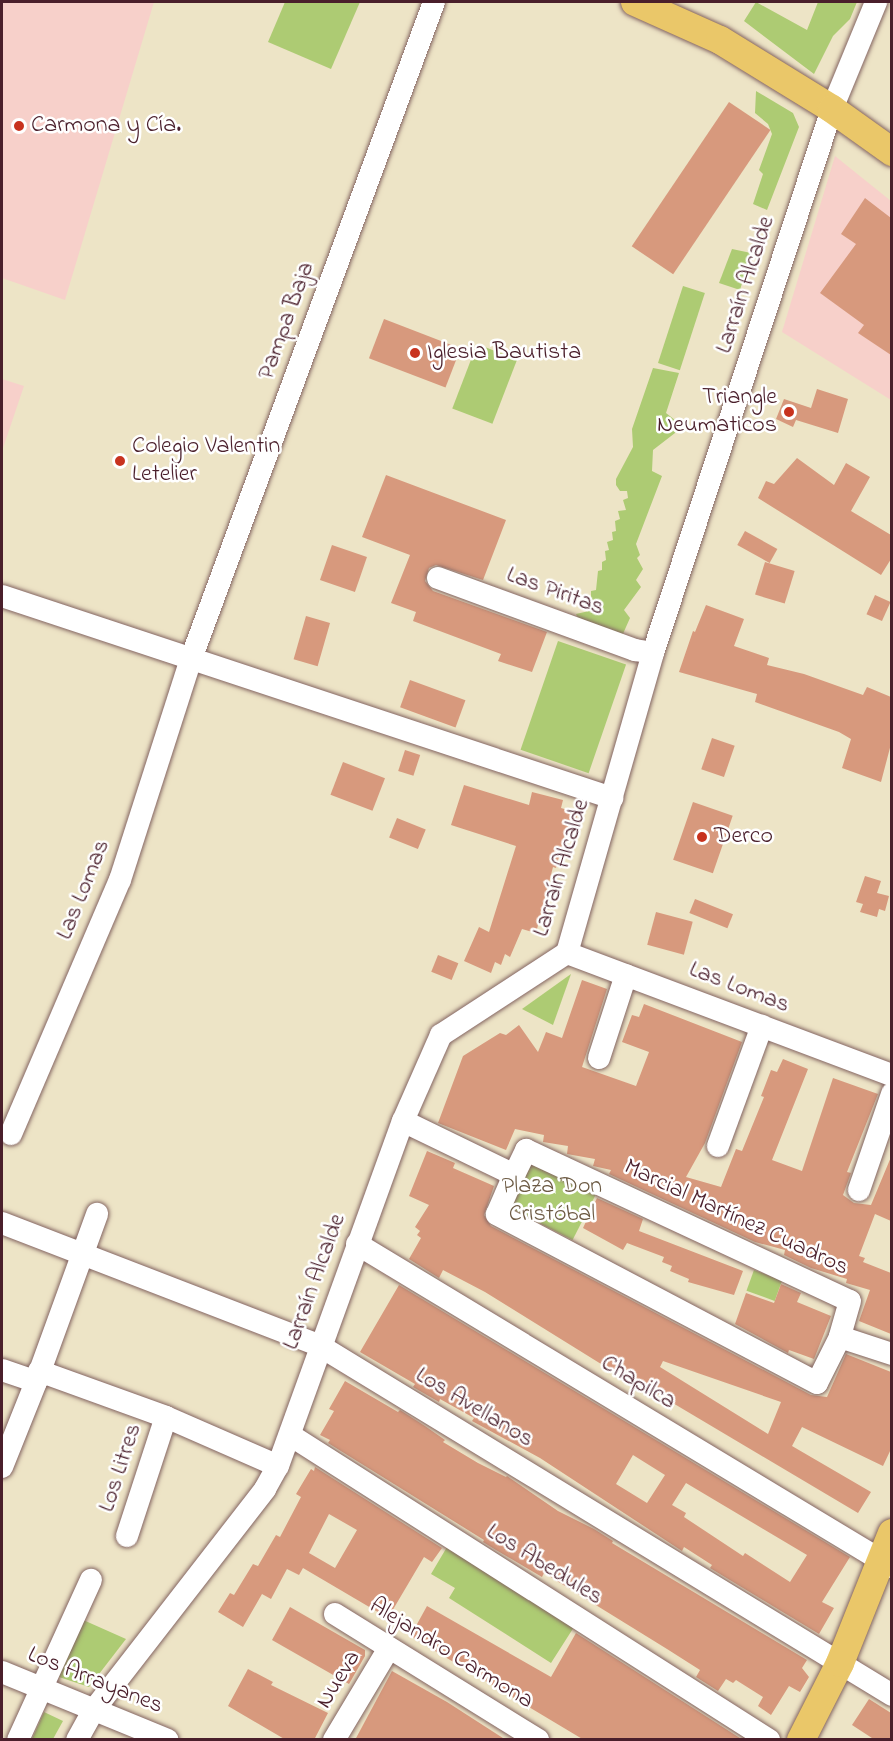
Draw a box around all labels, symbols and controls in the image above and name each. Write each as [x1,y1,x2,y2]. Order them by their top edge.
place label: Carmona y Cía. [31,112,181,140]
marker: Carmona y Cía. [12,119,26,133]
street label: Larraín Alcalde [710,213,782,357]
street label: Pampa Baja [252,258,322,384]
place label: Iglesia Bautista [427,339,581,367]
marker: Iglesia Bautista [408,346,422,360]
place label: Triangle Neumaticos [657,384,777,440]
marker: Triangle Neumaticos [782,405,796,419]
place label: Colegio Valentin Letelier [132,433,280,489]
marker: Colegio Valentin Letelier [113,454,127,468]
street label: Las Piritas [502,561,608,623]
street label: Larraín Alcalde [527,796,597,940]
place label: Derco [714,823,773,851]
marker: Derco [695,830,709,844]
street label: Las Lomas [51,836,117,944]
street label: Las Lomas [685,956,793,1020]
street label: Marcial Martínez Cuadros [619,1153,853,1283]
park label: Plaza Don Cristóbal [502,1173,602,1229]
street label: Larraín Alcalde [277,1210,353,1354]
street label: Chapilca [595,1349,681,1417]
street label: Los Avellanos [410,1361,538,1455]
street label: Los Litres [93,1420,149,1516]
street label: Los Abedules [480,1518,608,1612]
street label: Alejandro Carmona [364,1592,538,1716]
street label: Los Arrayanes [23,1641,167,1721]
street label: Nueva [310,1646,368,1714]

